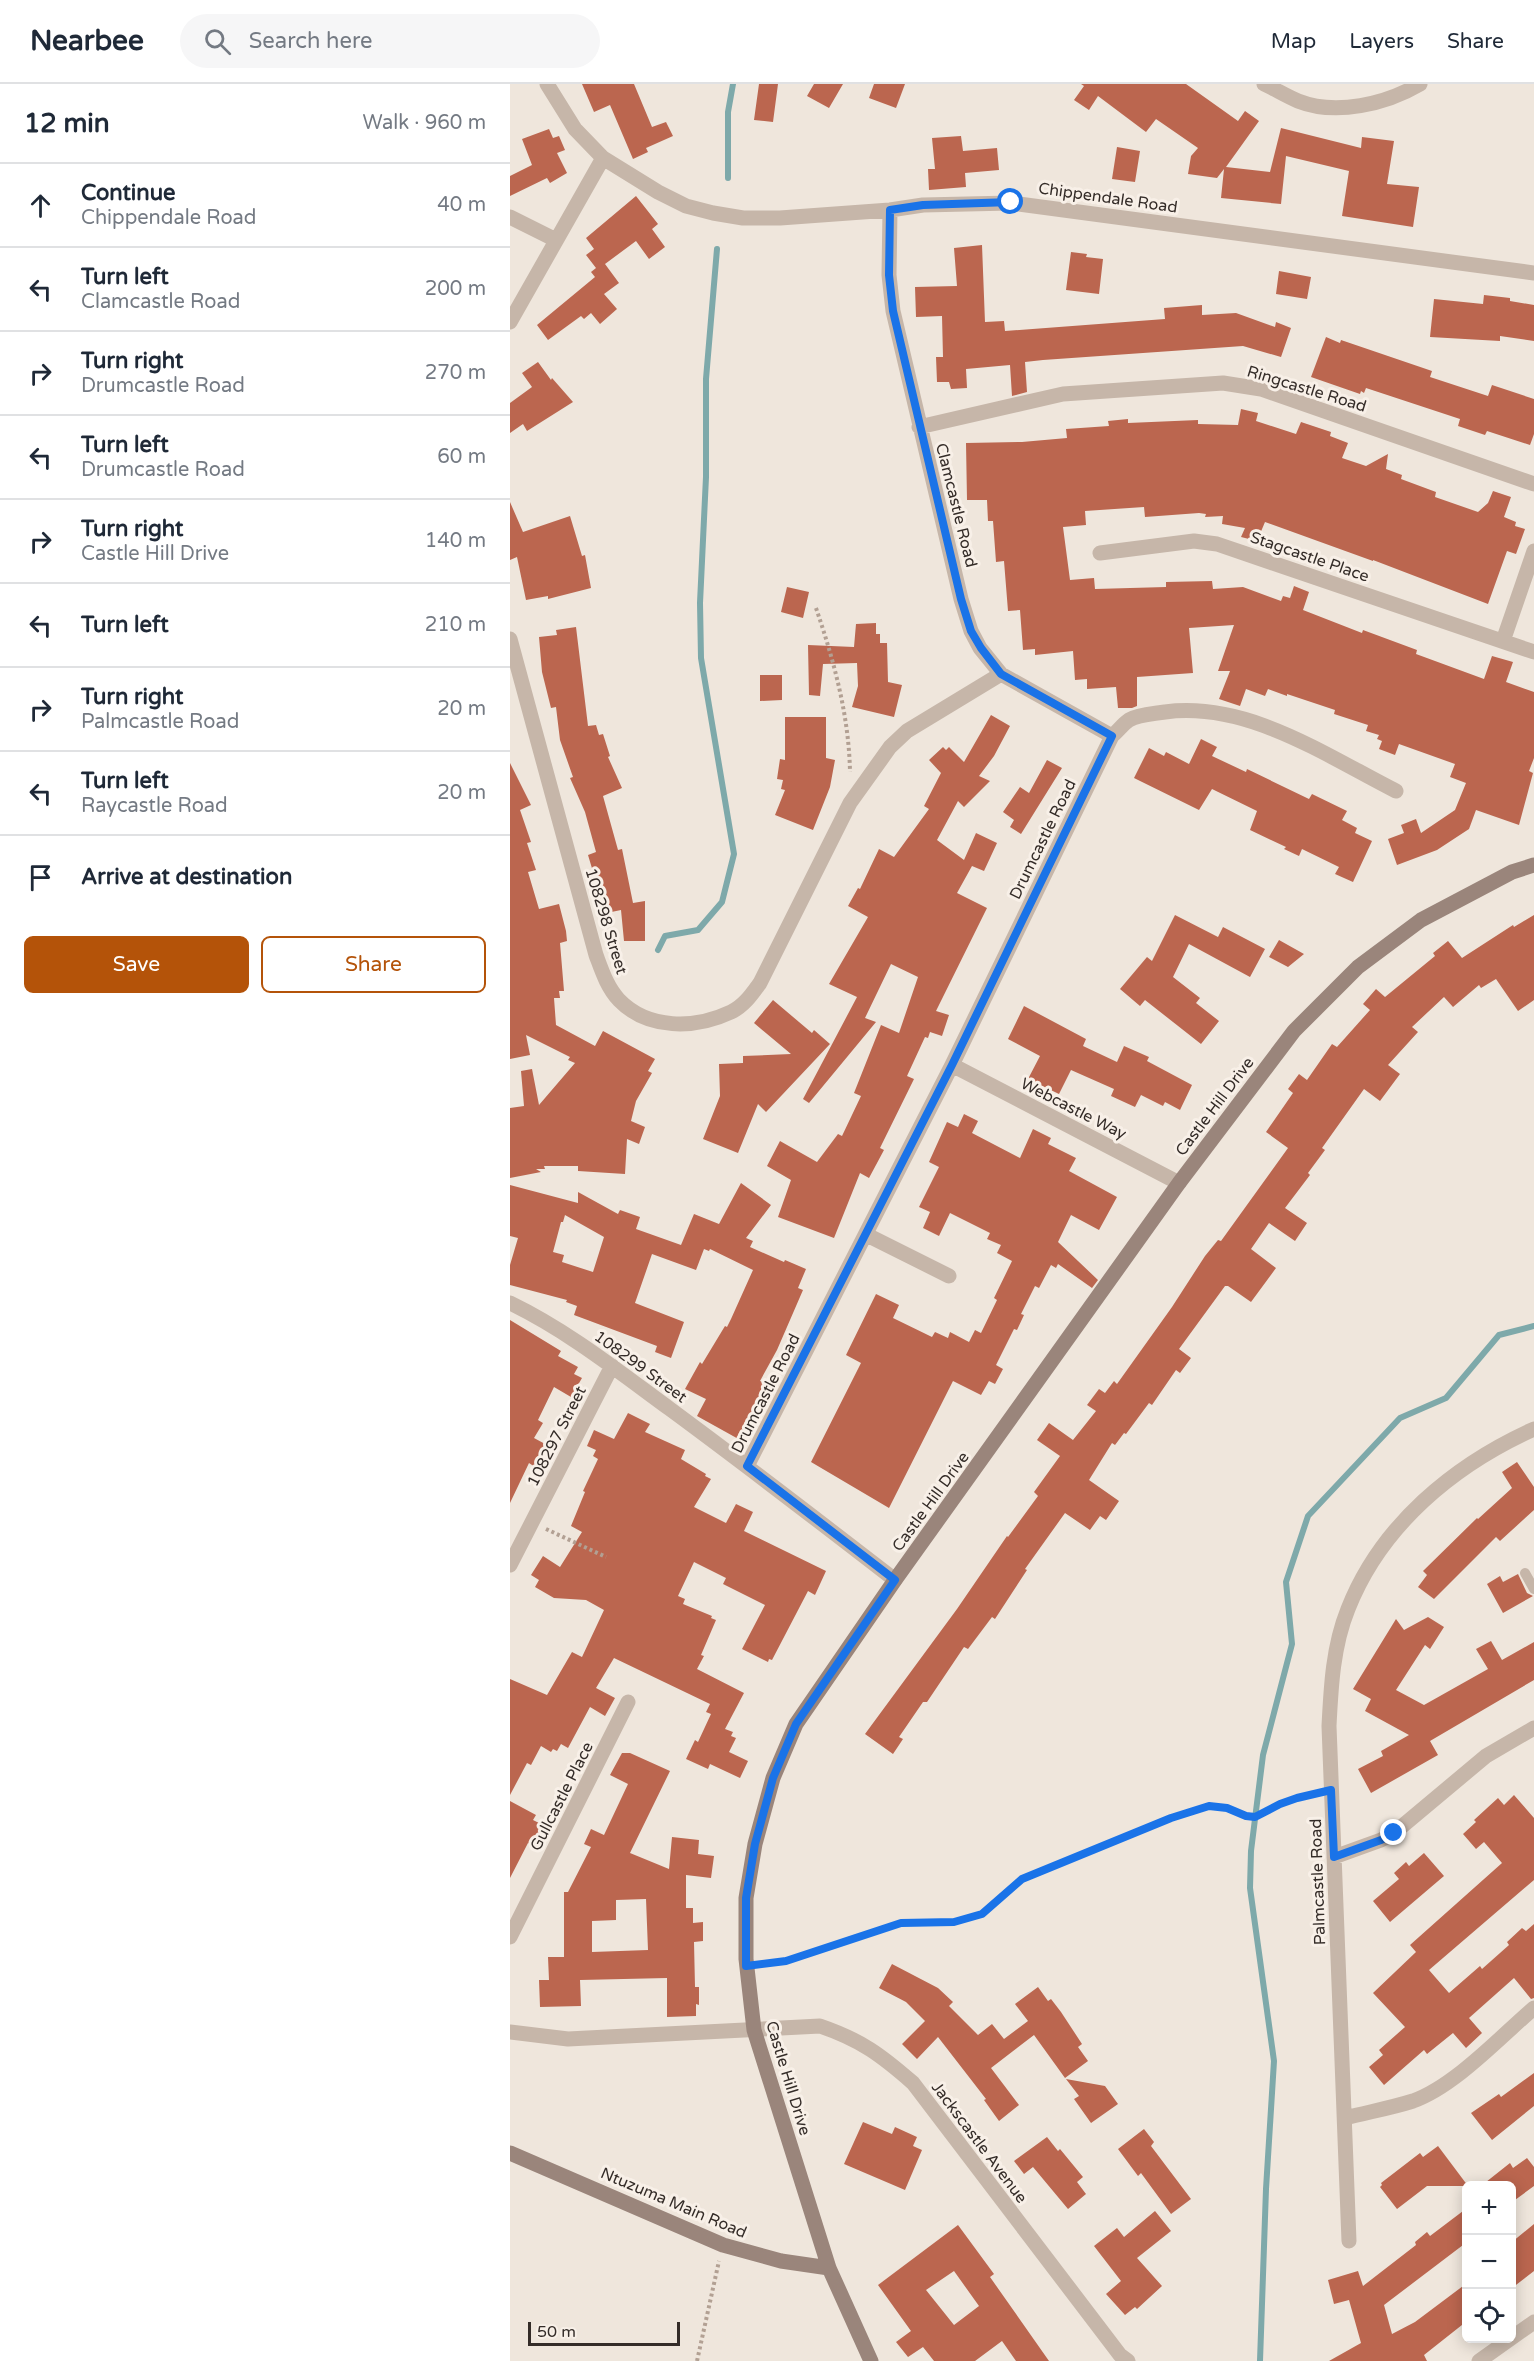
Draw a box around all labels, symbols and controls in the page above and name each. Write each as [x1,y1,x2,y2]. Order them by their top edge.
search box [180,14,600,68]
text: Nearbee [30,24,144,58]
icon: search [201,25,234,58]
text: Search here [249,28,372,54]
text: Map [1271,29,1316,54]
text: Layers [1349,29,1414,54]
text: Share [1447,29,1504,54]
text: 12 min [24,108,110,139]
text: Walk · 960 m [363,111,486,135]
street label: Chippendale Road [1037,178,1179,218]
text: Continue [81,180,176,206]
route start [997,188,1023,214]
icon: ahead [24,189,57,222]
text: 40 m [437,193,486,217]
text: Chippendale Road [81,206,256,230]
text: Turn left [81,264,169,290]
icon: left [24,273,57,306]
text: 200 m [425,277,486,301]
text: Clamcastle Road [81,290,240,314]
text: Turn right [81,348,183,374]
icon: right [24,357,57,390]
text: 270 m [425,361,486,385]
street label: Ringcastle Road [1245,361,1369,417]
text: Drumcastle Road [81,374,245,398]
text: Turn left [81,432,169,458]
icon: left [24,441,57,474]
street label: Clamcastle Road [931,441,981,569]
text: 60 m [437,445,486,469]
text: Drumcastle Road [81,458,245,482]
text: Turn right [81,516,183,542]
icon: right [24,525,57,558]
street label: Stagcastle Place [1248,527,1372,587]
text: 140 m [425,529,486,553]
text: Castle Hill Drive [81,542,229,566]
icon: left [24,609,57,642]
text: Turn left [81,612,169,638]
text: 210 m [425,613,486,637]
text: Turn right [81,684,183,710]
icon: right [24,693,57,726]
text: 20 m [437,697,486,721]
text: Palmcastle Road [81,710,239,734]
text: Turn left [81,768,169,794]
street label: Drumcastle Road [1005,776,1081,903]
icon: left [24,777,57,810]
text: 20 m [437,781,486,805]
text: Raycastle Road [81,794,228,818]
icon: arrive [24,861,57,894]
text: Arrive at destination [81,864,292,890]
street label: 108298 Street [580,866,632,977]
button: Save [24,936,249,993]
button: Share [261,936,486,993]
street label: Castle Hill Drive [1171,1053,1258,1160]
street label: Webcastle Way [1017,1074,1130,1144]
street label: 108299 Street [590,1326,691,1407]
street label: Drumcastle Road [727,1331,805,1456]
street label: 108297 Street [523,1383,591,1490]
street label: Castle Hill Drive [888,1448,974,1555]
street label: Gullcastle Place [526,1739,598,1854]
street label: Palmcastle Road [1306,1818,1330,1946]
route end [1380,1819,1406,1845]
street label: Castle Hill Drive [761,2019,815,2138]
street label: Jackscastle Avenue [927,2078,1031,2207]
street label: Ntuzuma Main Road [598,2163,750,2243]
map controls [1462,2181,1516,2343]
button: + [1462,2181,1516,2235]
button: − [1462,2235,1516,2289]
button: locate [1462,2289,1516,2343]
scale bar [528,2319,680,2346]
text: 50 m [537,2322,576,2342]

